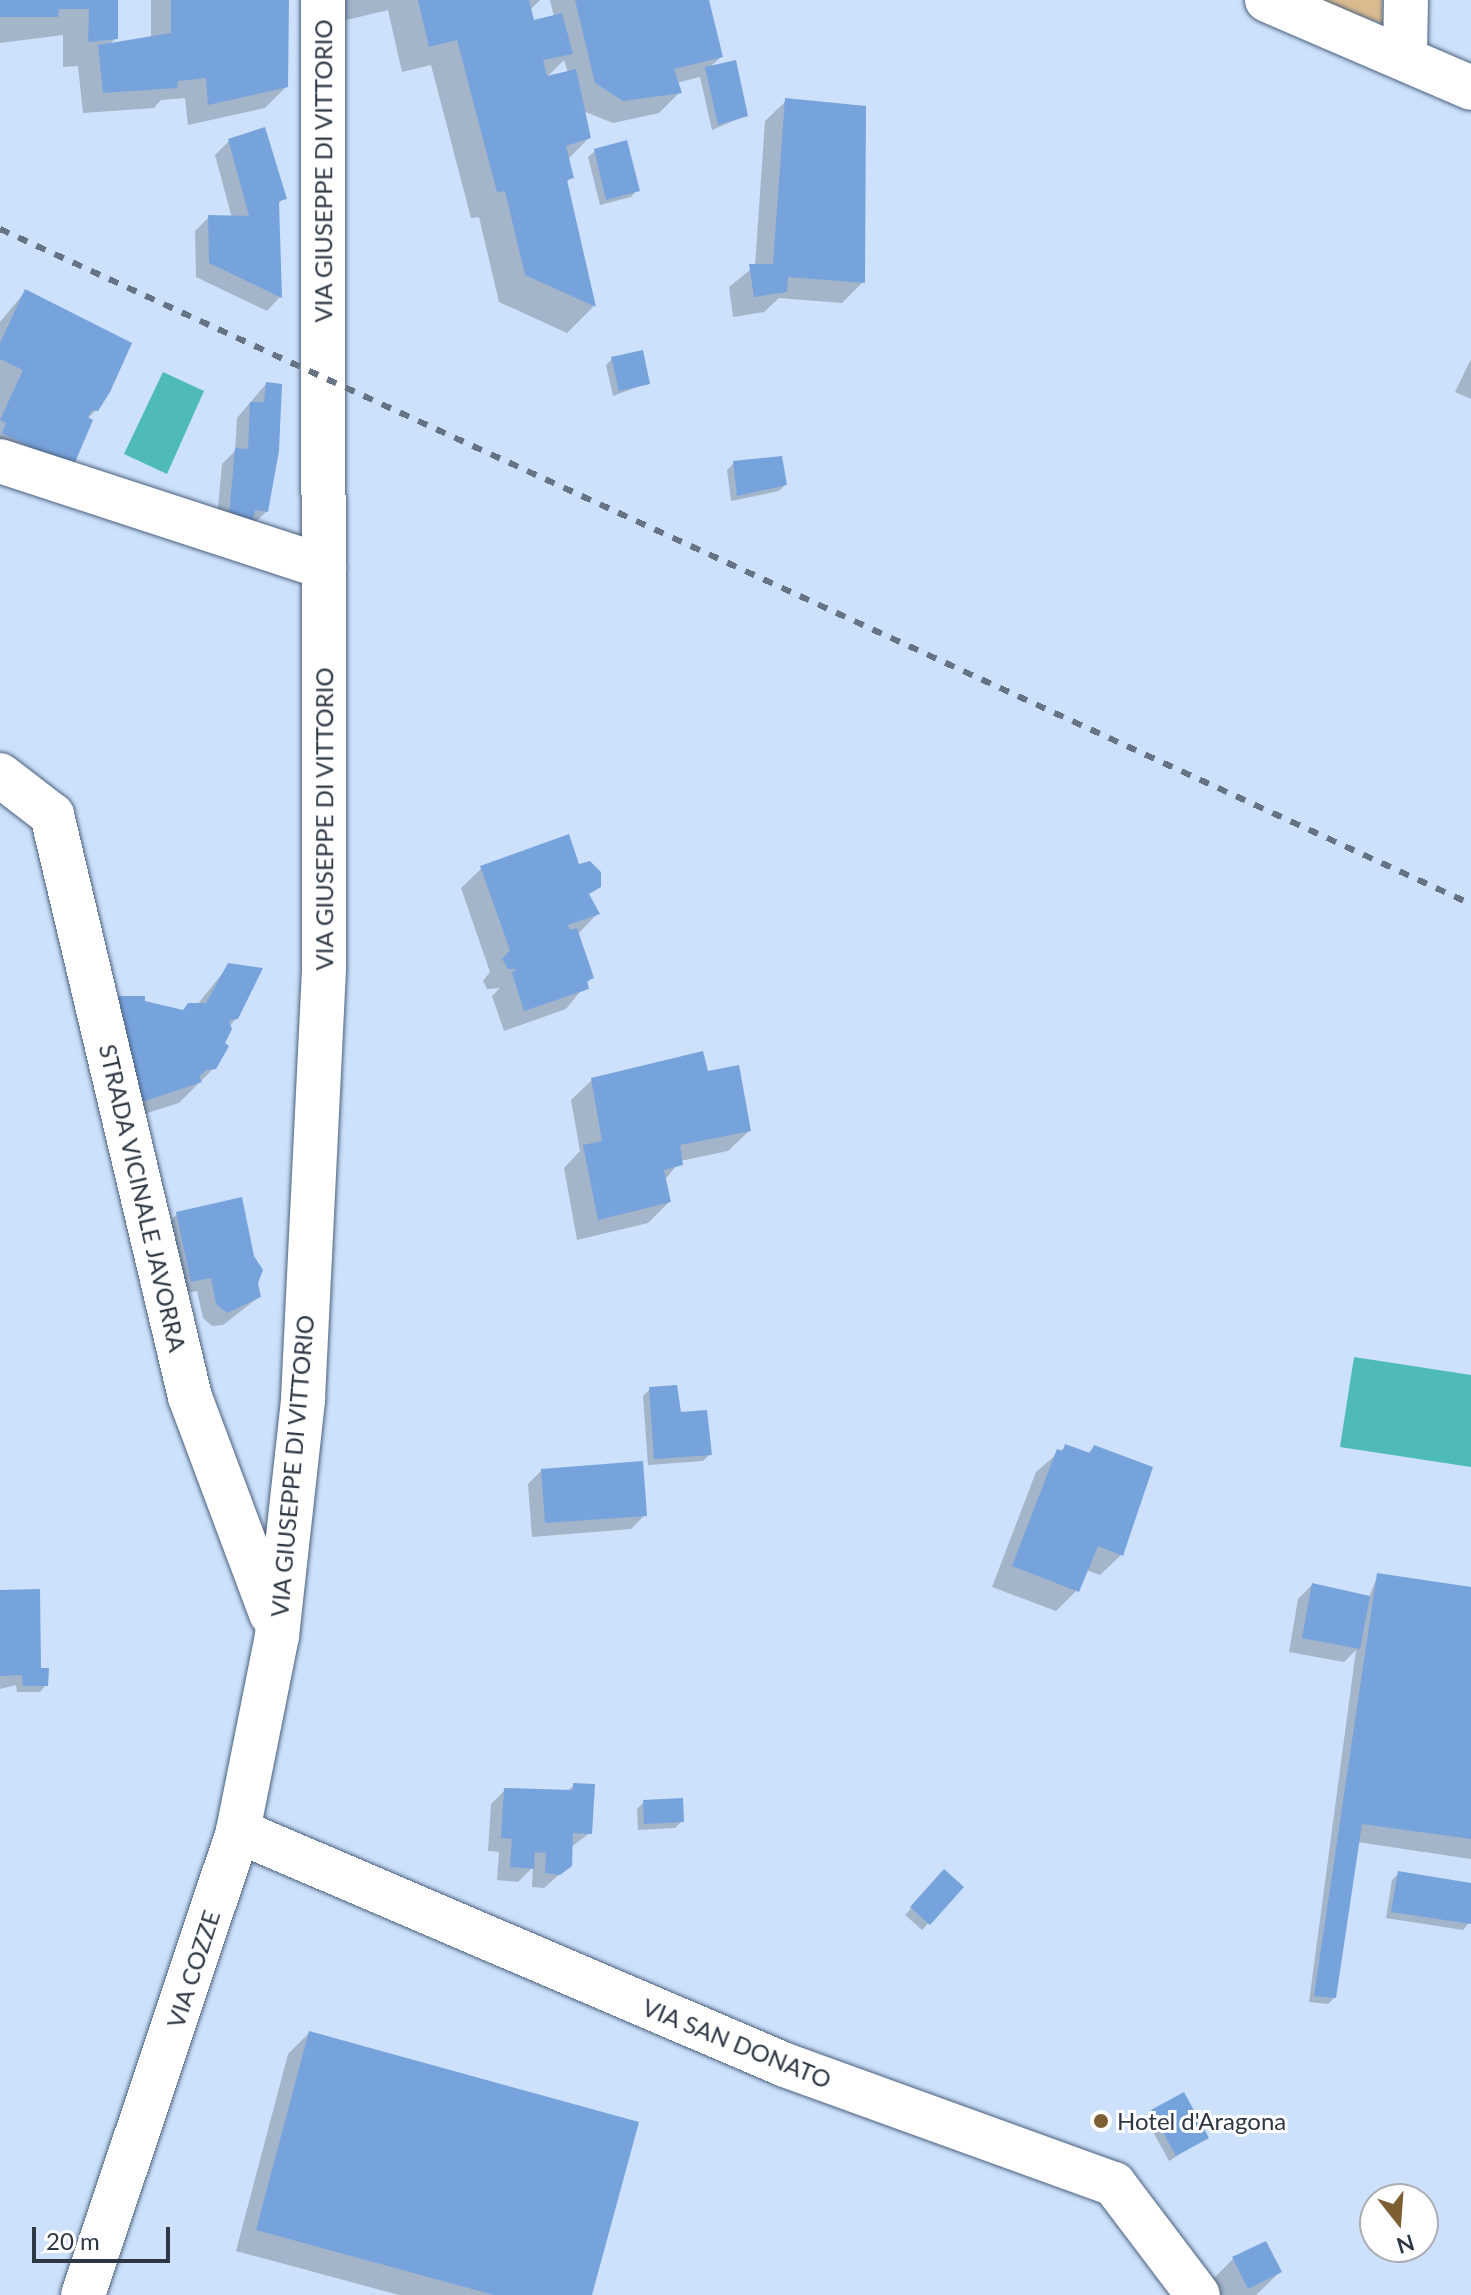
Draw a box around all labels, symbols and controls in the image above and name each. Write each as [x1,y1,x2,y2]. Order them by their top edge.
street label: VIA GIUSEPPE DI VITTORIO [309,19,337,323]
street label: VIA GIUSEPPE DI VITTORIO [310,667,338,971]
street label: STRADA VICINALE JAVORRA [93,1040,193,1356]
street label: VIA GIUSEPPE DI VITTORIO [264,1313,320,1619]
street label: VIA COZZE [160,1906,226,2032]
street label: VIA SAN DONATO [638,1992,836,2094]
place label: Hotel d'Aragona [1117,2107,1286,2135]
marker: Hotel d'Aragona [1092,2112,1110,2130]
north arrow [1359,2183,1439,2263]
scale bar [36,2211,174,2261]
text: 20 m [46,2226,100,2255]
text: N [1394,2229,1418,2260]

